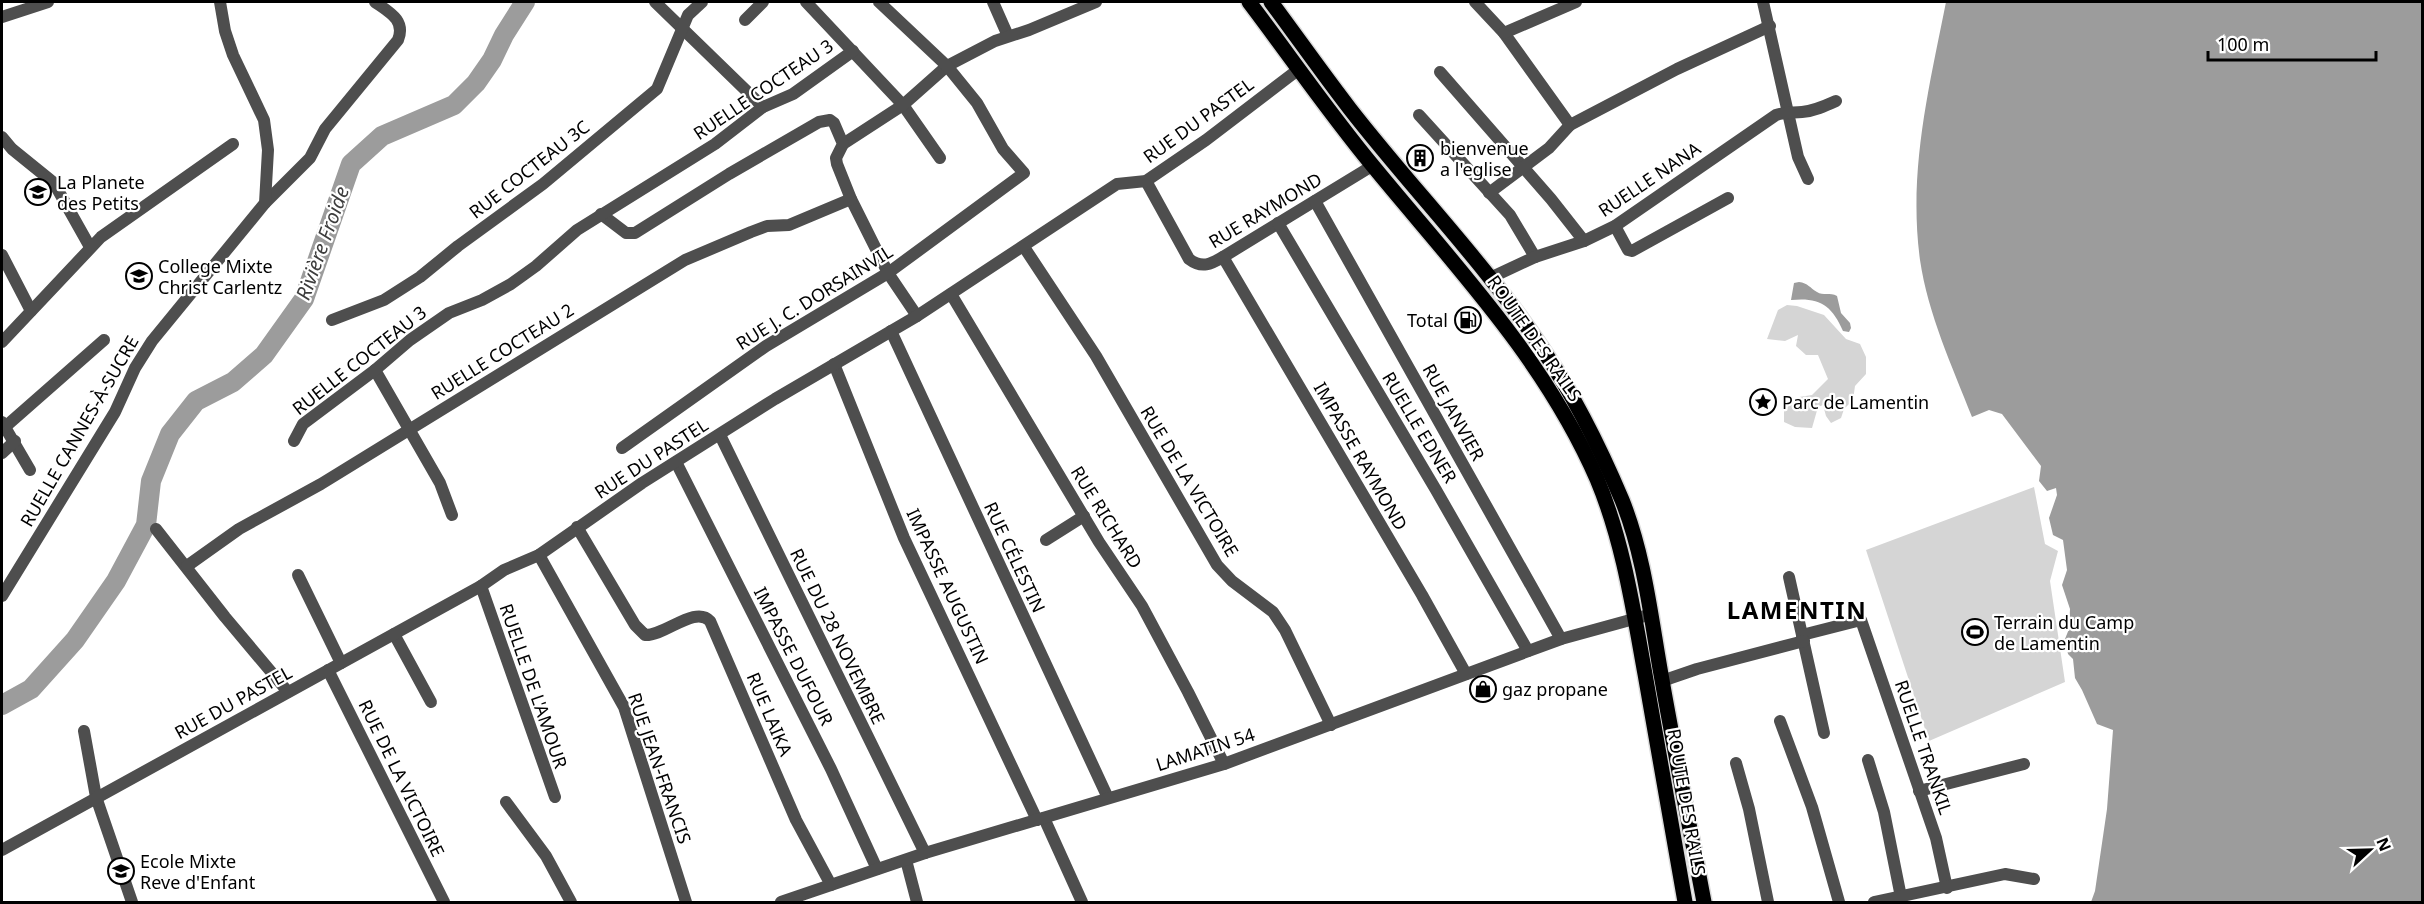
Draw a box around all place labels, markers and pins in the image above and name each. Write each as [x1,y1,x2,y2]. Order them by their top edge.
place label: bienvenue a l'eglise [1440,136,1529,181]
building icon: bienvenue a l'eglise [1405,143,1435,173]
place label: La Planete des Petits [57,170,145,215]
school or university icon: La Planete des Petits [23,177,53,207]
place label: College Mixte Christ Carlentz [158,254,282,299]
school or university icon: College Mixte Christ Carlentz [124,261,154,291]
fuel station icon: Total [1453,305,1483,335]
place label: Total [1407,308,1448,332]
place icon: Parc de Lamentin [1748,387,1778,417]
place label: Parc de Lamentin [1782,390,1929,414]
place label: Terrain du Camp de Lamentin [1994,610,2134,655]
sports icon: Terrain du Camp de Lamentin [1960,617,1990,647]
shop icon: gaz propane [1468,674,1498,704]
place label: gaz propane [1502,677,1608,701]
place label: Ecole Mixte Reve d'Enfant [140,849,256,894]
school or university icon: Ecole Mixte Reve d'Enfant [106,856,136,886]

